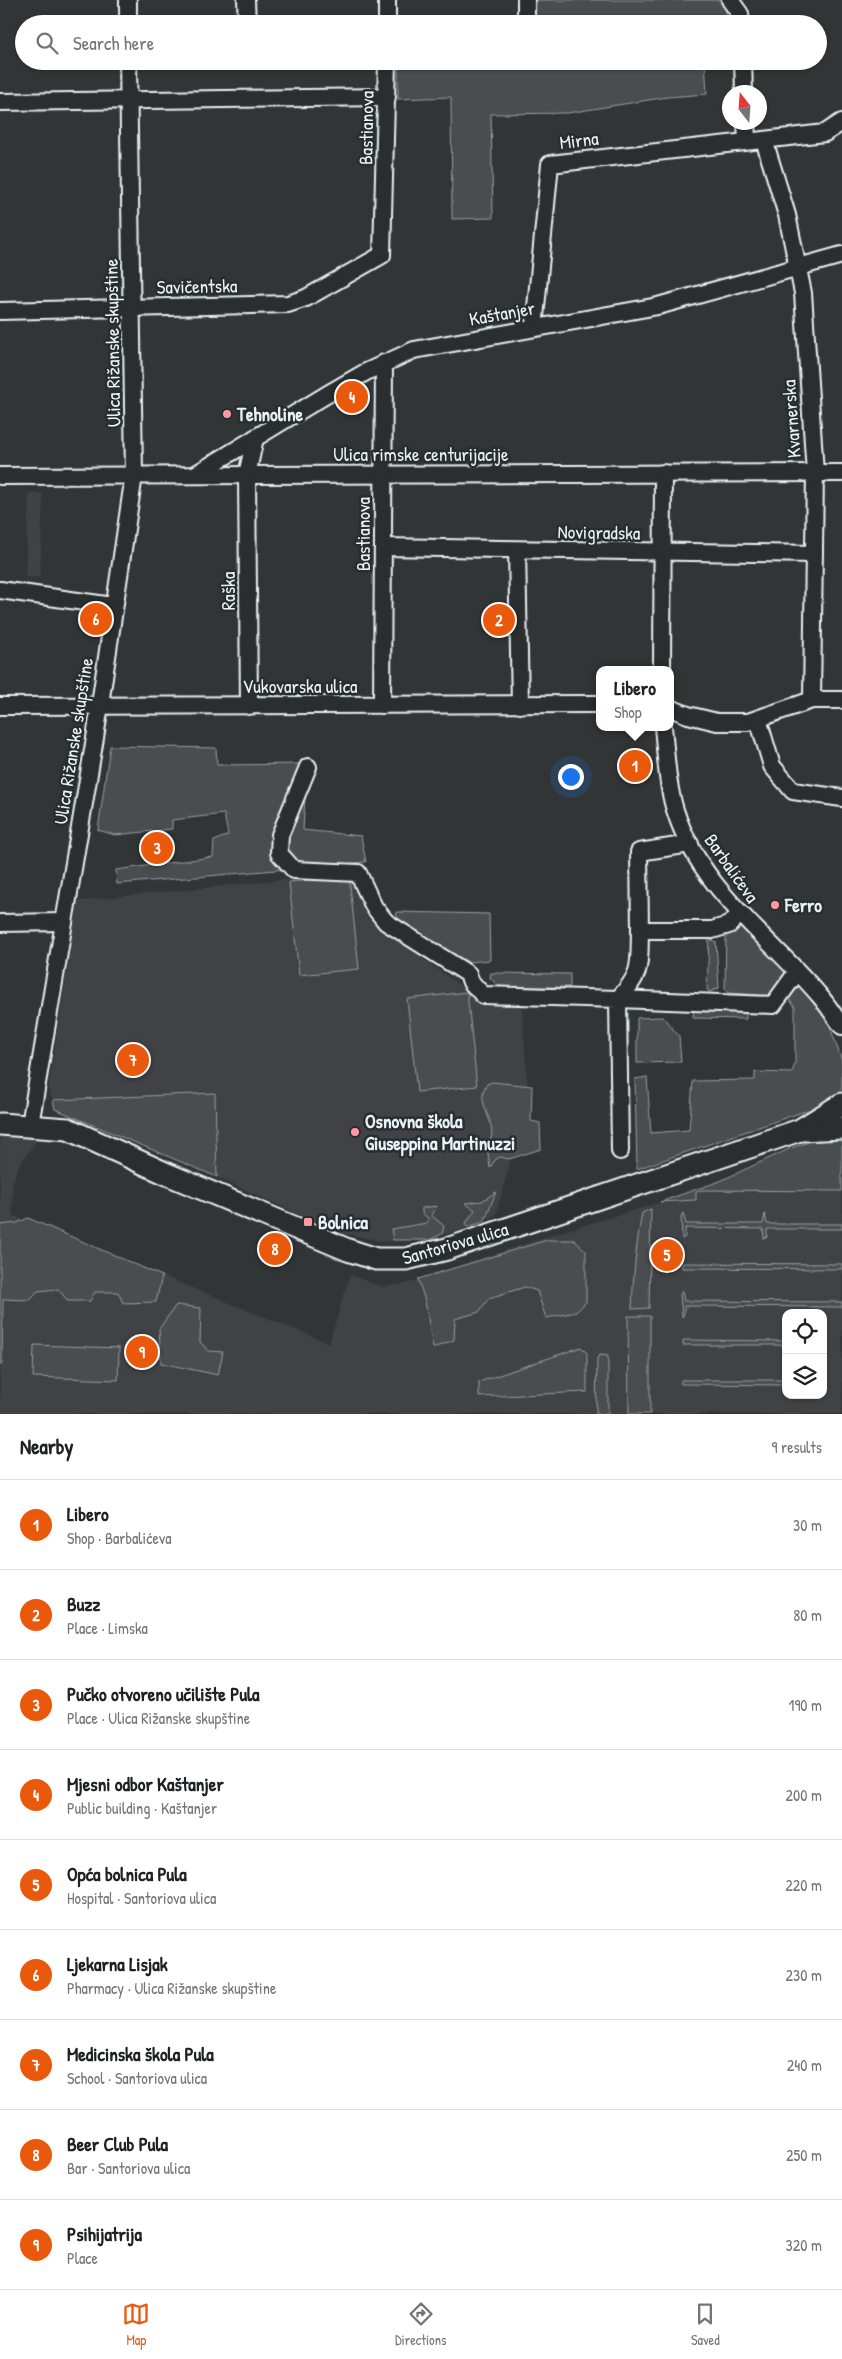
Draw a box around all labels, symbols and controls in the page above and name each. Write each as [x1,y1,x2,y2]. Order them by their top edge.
search box [15,15,827,70]
icon: search [33,29,61,57]
text: Search here [73,30,154,56]
north arrow [722,85,767,130]
street label: Bastianova [352,90,380,165]
street label: Mirna [558,125,600,155]
street label: Ulica Rižanske skupštine [98,258,126,427]
street label: Savičentska [156,272,238,300]
street label: Kaštanjer [467,294,538,332]
pin: 4 [336,378,368,416]
street label: Kvarnerska [775,378,807,459]
place label: Tehnoline [236,401,304,427]
marker: Tehnoline [221,408,233,420]
street label: Ulica rimske centurijacije [333,441,509,467]
street label: Bastianova [350,496,376,571]
street label: Novigradska [557,518,641,546]
street label: Raška [215,571,241,610]
pin: 6 [80,600,112,638]
pin: 2 [483,601,515,639]
street label: Ulica Rižanske skupštine [47,655,99,826]
popup [596,666,674,731]
street label: Vukovarska ulica [243,673,358,699]
text: Libero [614,675,656,701]
text: Shop [614,701,642,723]
pin: 1 [619,747,651,785]
your location [558,764,584,790]
street label: Barbalićeva [699,828,766,908]
pin: 3 [141,829,173,867]
place label: Ferro [784,892,822,918]
marker: Ferro [769,899,781,911]
pin: 7 [117,1041,149,1079]
place label: Osnovna škola Giuseppina Martinuzzi [365,1108,515,1157]
marker: Osnovna škola Giuseppina Martinuzzi [349,1126,361,1138]
place label: Bolnica [318,1209,369,1235]
street label: Santoriova ulica [399,1215,512,1271]
marker: Bolnica [302,1216,314,1228]
pin: 8 [259,1230,291,1268]
pin: 5 [651,1236,683,1274]
map controls [782,1309,827,1399]
button: locate [782,1309,827,1354]
pin: 9 [126,1333,158,1371]
button: layers [782,1354,827,1399]
text: Nearby [20,1432,73,1461]
text: 9 results [771,1436,822,1458]
text: Libero [67,1501,109,1527]
text: 1 [33,1514,39,1536]
text: 30 m [793,1514,822,1536]
text: Shop · Barbalićeva [67,1527,171,1549]
text: Buzz [67,1591,101,1617]
text: 2 [32,1604,40,1626]
text: 80 m [793,1604,822,1626]
text: Place · Limska [67,1617,148,1639]
text: Pučko otvoreno učilište Pula [67,1681,260,1707]
text: 3 [32,1694,40,1716]
text: 190 m [789,1694,822,1716]
text: Place · Ulica Rižanske skupštine [67,1707,250,1729]
text: Mjesni odbor Kaštanjer [67,1771,224,1797]
text: 4 [33,1784,39,1806]
text: 200 m [786,1784,822,1806]
text: Public building · Kaštanjer [67,1797,217,1819]
text: Opća bolnica Pula [67,1861,187,1887]
text: 5 [33,1874,39,1896]
text: 220 m [785,1874,822,1896]
text: Hospital · Santoriova ulica [67,1887,216,1909]
text: Ljekarna Lisjak [67,1951,168,1977]
text: 6 [33,1964,39,1986]
text: 230 m [786,1964,822,1986]
text: Pharmacy · Ulica Rižanske skupštine [67,1977,276,1999]
text: Medicinska škola Pula [67,2041,214,2067]
text: 7 [32,2054,40,2076]
text: 240 m [787,2054,822,2076]
text: School · Santoriova ulica [67,2067,207,2089]
text: Beer Club Pula [67,2131,168,2157]
text: 8 [33,2144,39,2166]
text: 250 m [786,2144,822,2166]
text: Bar · Santoriova ulica [67,2157,190,2179]
text: Psihijatrija [67,2221,142,2247]
text: 9 [33,2234,39,2256]
text: 320 m [786,2234,822,2256]
text: Place [67,2247,98,2269]
tab: Map [122,2300,150,2349]
tab: Directions [395,2300,446,2349]
tab: Saved [691,2300,720,2349]

